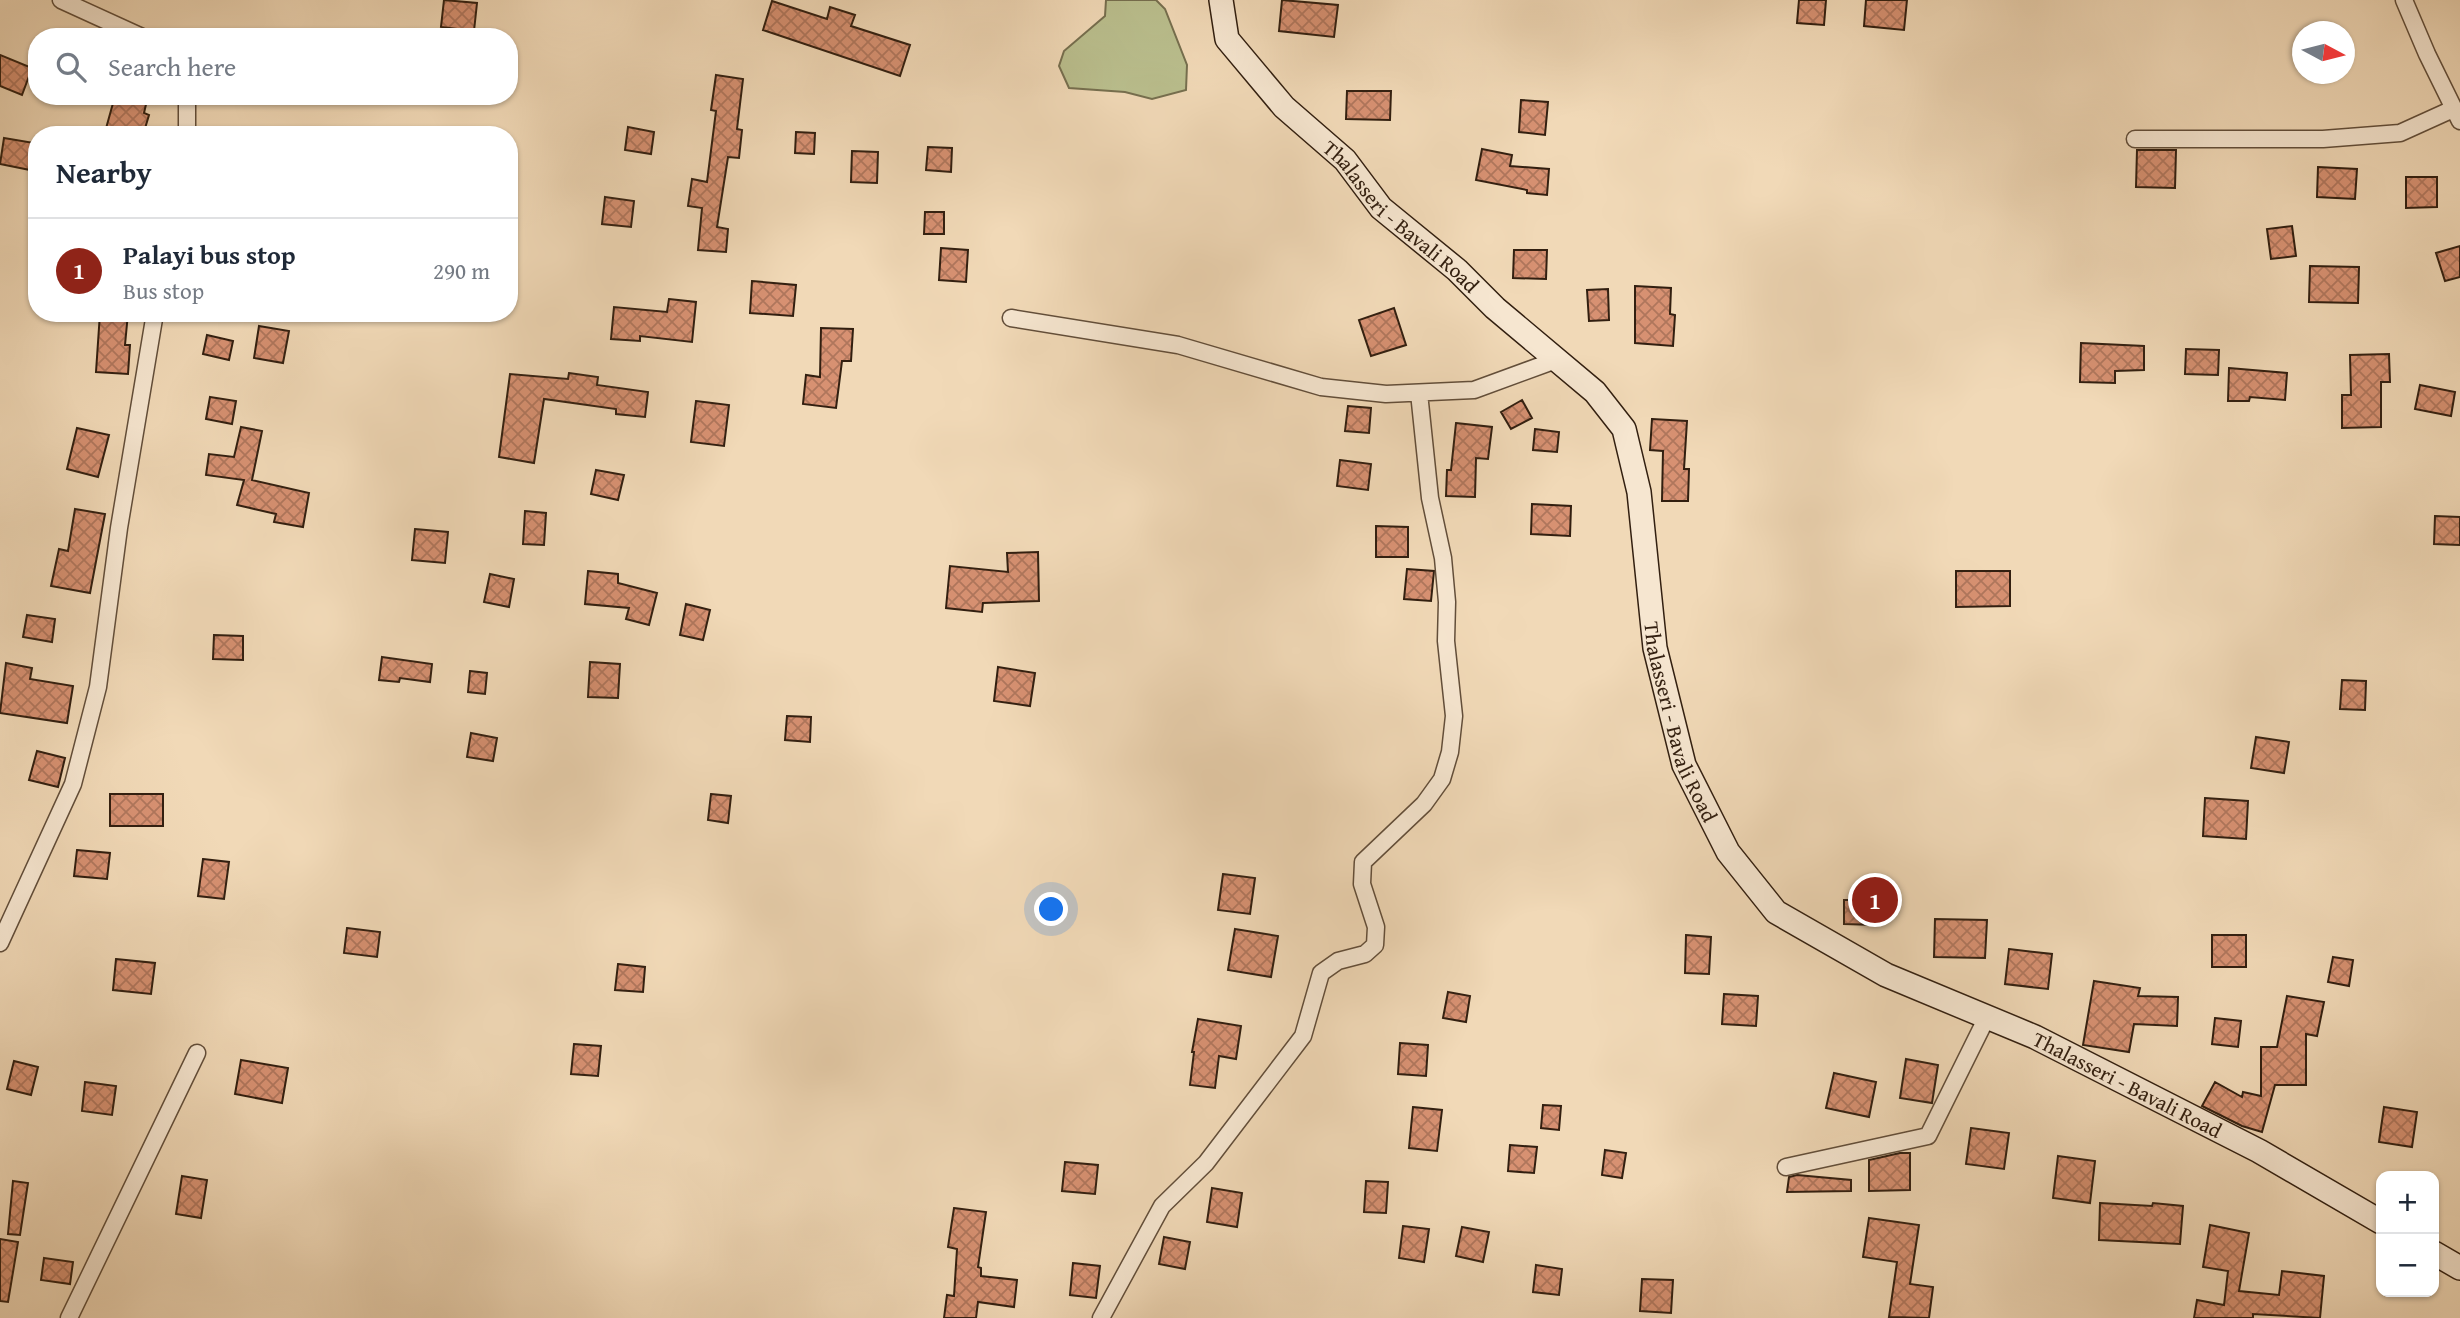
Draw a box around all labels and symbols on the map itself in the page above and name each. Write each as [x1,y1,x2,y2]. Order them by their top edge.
north arrow [2292,21,2355,84]
street label: Thalasseri - Bavali Road [1316,132,1487,300]
street label: Thalasseri - Bavali Road [1637,620,1726,828]
pin: 1 [1852,874,1898,926]
your location [1034,892,1068,926]
street label: Thalasseri - Bavali Road [2028,1023,2228,1146]

